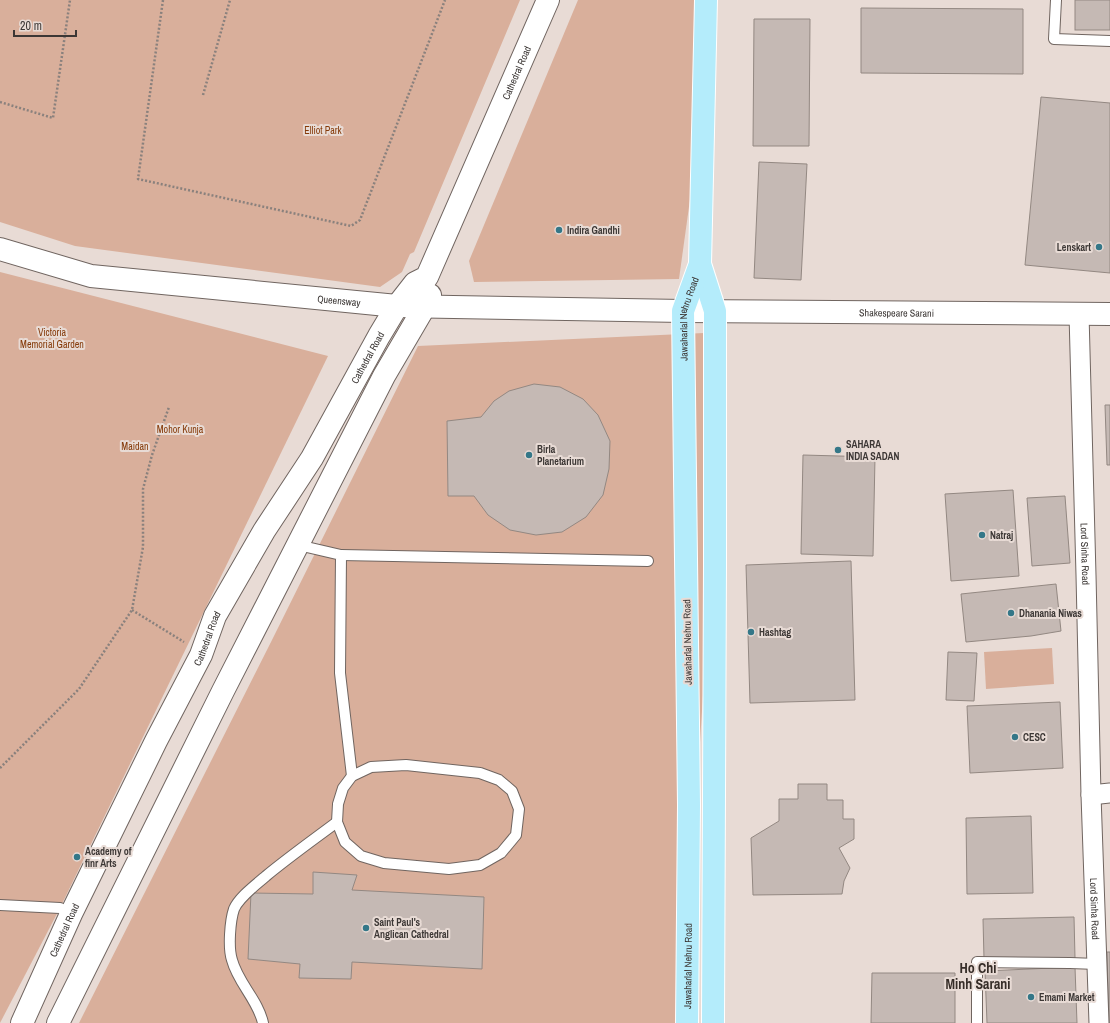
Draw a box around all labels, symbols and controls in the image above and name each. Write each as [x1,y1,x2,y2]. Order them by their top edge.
scale bar [14,12,76,38]
text: 20 m [20,18,42,34]
street label: Cathedral Road [499,44,534,102]
park label: Elliot Park [304,124,343,137]
place label: Indira Gandhi [567,224,620,237]
marker: Indira Gandhi [554,225,564,235]
place label: Lenskart [1057,241,1091,254]
marker: Lenskart [1094,242,1104,252]
street label: Jawaharlal Nehru Road [677,275,702,361]
street label: Queensway [317,292,362,309]
street label: Shakespeare Sarani [859,306,934,320]
park label: Victoria Memorial Garden [20,326,84,351]
street label: Cathedral Road [348,329,387,386]
park label: Mohor Kunja [157,423,204,436]
place label: SAHARA INDIA SADAN [846,438,900,463]
park label: Maidan [121,440,149,453]
place label: Birla Planetarium [537,443,584,468]
marker: SAHARA INDIA SADAN [833,445,843,455]
marker: Birla Planetarium [524,450,534,460]
street label: Lord Sinha Road [1078,523,1092,585]
place label: Natraj [990,529,1013,542]
marker: Natraj [977,530,987,540]
street label: Jawaharlal Nehru Road [680,599,695,685]
place label: Dhanania Niwas [1019,607,1082,620]
marker: Dhanania Niwas [1006,608,1016,618]
street label: Cathedral Road [191,609,224,668]
place label: Hashtag [759,626,791,639]
marker: Hashtag [746,627,756,637]
place label: CESC [1023,731,1046,744]
marker: CESC [1010,732,1020,742]
place label: Academy of finr Arts [85,845,132,870]
marker: Academy of finr Arts [72,852,82,862]
street label: Lord Sinha Road [1087,878,1102,940]
street label: Cathedral Road [47,901,82,959]
place label: Saint Paul's Anglican Cathedral [374,916,449,941]
marker: Saint Paul's Anglican Cathedral [361,923,371,933]
street label: Jawaharlal Nehru Road [681,923,695,1009]
district label: Ho Chi Minh Sarani [945,959,1011,993]
place label: Emami Market [1039,991,1095,1004]
marker: Emami Market [1026,992,1036,1002]

